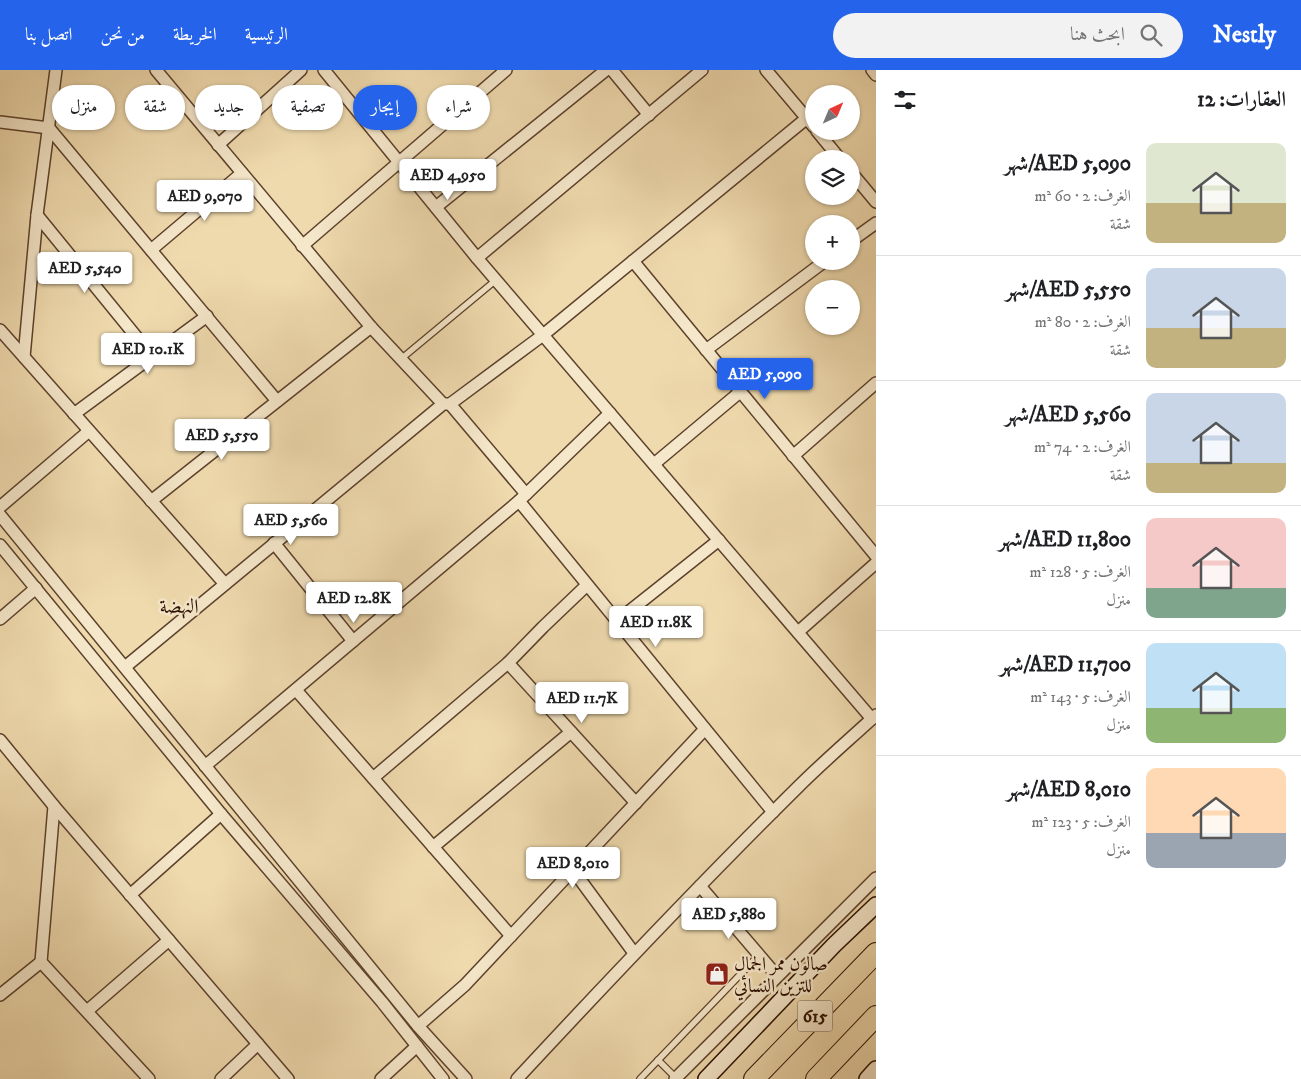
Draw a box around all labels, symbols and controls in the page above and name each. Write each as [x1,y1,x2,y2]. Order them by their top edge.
search box [833,13,1183,58]
text: Nestly [1213,20,1276,50]
icon: search [1137,21,1165,49]
text: ابحث هنا [1070,23,1125,46]
text: اتصل بنا [25,24,72,46]
text: من نحن [100,24,145,46]
text: الخريطة [173,24,217,46]
text: الرئيسية [245,24,288,46]
chip: منزل [52,85,115,130]
chip: شقة [125,85,185,130]
chip: جديد [195,85,262,130]
chip: تصفية [272,85,343,130]
chip: إيجار [353,85,417,130]
chip: شراء [427,85,490,130]
north arrow [805,85,860,140]
map controls [805,85,860,335]
icon: filters [891,86,919,114]
text: العقارات: 12 [1197,87,1286,113]
button: layers [805,150,860,205]
text: AED 5,090/شهر [1004,151,1131,177]
pin: AED 4,950 [391,158,505,201]
icon: home [1186,163,1246,223]
text: AED 4,950 [410,165,486,185]
pin: AED 9,070 [148,180,262,222]
text: AED 9,070 [168,186,242,206]
text: الغرف: 2 · 60 m² [1034,186,1131,206]
text: شقة [1110,214,1131,234]
button: + [805,215,860,270]
pin: AED 5,540 [28,252,142,294]
text: AED 5,540 [48,258,122,278]
text: AED 5,550/شهر [1005,277,1131,303]
button: − [805,280,860,335]
icon: home [1186,288,1246,348]
text: الغرف: 2 · 80 m² [1035,312,1131,332]
pin: AED 10.1K [91,332,205,375]
text: AED 10.1K [112,339,184,359]
text: شقة [1110,340,1131,360]
pin: AED 5,090 [708,358,822,400]
text: AED 5,090 [728,364,802,384]
text: AED 5,560/شهر [1005,402,1131,428]
icon: home [1186,413,1246,473]
pin: AED 5,550 [165,418,279,461]
text: AED 5,550 [186,425,258,445]
text: الغرف: 2 · 74 m² [1034,437,1131,457]
text: شقة [1110,465,1131,485]
pin: AED 5,560 [234,504,348,546]
text: AED 5,560 [254,510,328,530]
text: AED 11,800/شهر [999,527,1131,553]
icon: home [1186,538,1246,598]
text: الغرف: 5 · 128 m² [1029,562,1131,582]
pin: AED 12.8K [297,582,411,624]
text: AED 12.8K [317,588,391,608]
text: منزل [1106,590,1131,610]
district label: النهضة [159,595,199,620]
pin: AED 11.8K [599,606,713,648]
text: AED 11.8K [620,612,692,632]
text: AED 11,700/شهر [999,652,1131,678]
icon: home [1186,663,1246,723]
pin: AED 11.7K [525,682,639,724]
text: الغرف: 5 · 143 m² [1030,687,1131,707]
text: AED 11.7K [546,688,618,708]
text: منزل [1106,715,1131,735]
text: AED 8,010/شهر [1006,777,1131,803]
icon: home [1186,788,1246,848]
text: الغرف: 5 · 123 m² [1032,812,1131,832]
text: منزل [1106,840,1131,860]
pin: AED 8,010 [516,846,630,889]
text: AED 8,010 [537,853,609,873]
pin: AED 5,880 [672,898,786,940]
text: AED 5,880 [692,904,766,924]
place label: صالون ممر الجمال للتزين النسائي [734,953,828,1001]
shop icon: صالون ممر الجمال للتزين النسائي [704,961,730,987]
road number: 615 [798,1000,832,1031]

